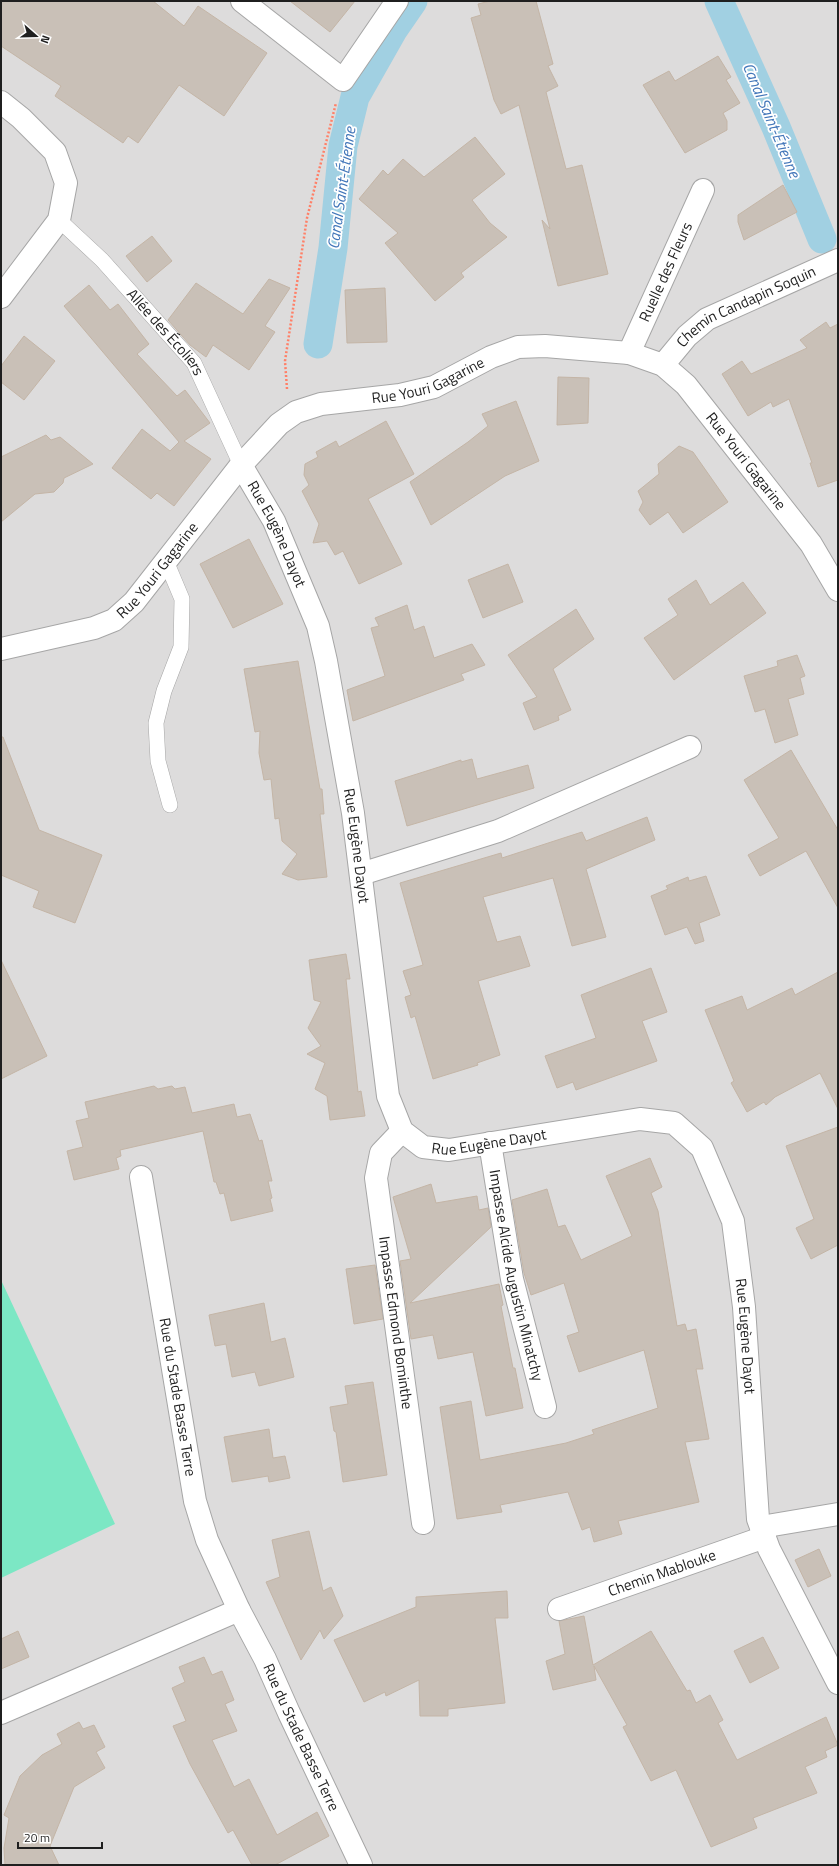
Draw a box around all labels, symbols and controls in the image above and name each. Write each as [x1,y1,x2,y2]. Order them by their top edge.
north arrow [16,16,56,56]
text: N [37,33,54,46]
water label: Canal Saint-Étienne [737,59,808,183]
water label: Canal Saint-Étienne [321,124,362,251]
street label: Ruelle des Fleurs [633,218,698,325]
street label: Chemin Candapin Soquin [670,260,819,352]
street label: Allée des Écoliers [122,283,210,379]
street label: Rue Youri Gagarine [370,351,488,409]
street label: Rue Youri Gagarine [701,407,792,515]
street label: Rue Eugène Dayot [242,476,313,591]
street label: Rue Youri Gagarine [111,517,203,624]
street label: Rue Eugène Dayot [338,786,376,905]
street label: Rue Eugène Dayot [430,1122,549,1161]
street label: Impasse Alcide Augustin Minatchy [483,1168,550,1383]
street label: Impasse Edmond Bominthe [373,1235,419,1411]
street label: Rue Eugène Dayot [729,1277,762,1395]
street label: Rue du Stade Basse Terre [154,1316,203,1478]
street label: Chemin Mablouke [605,1543,719,1602]
street label: Rue du Stade Basse Terre [257,1660,346,1815]
scale bar [18,1824,102,1850]
text: 20 m [24,1828,50,1847]

